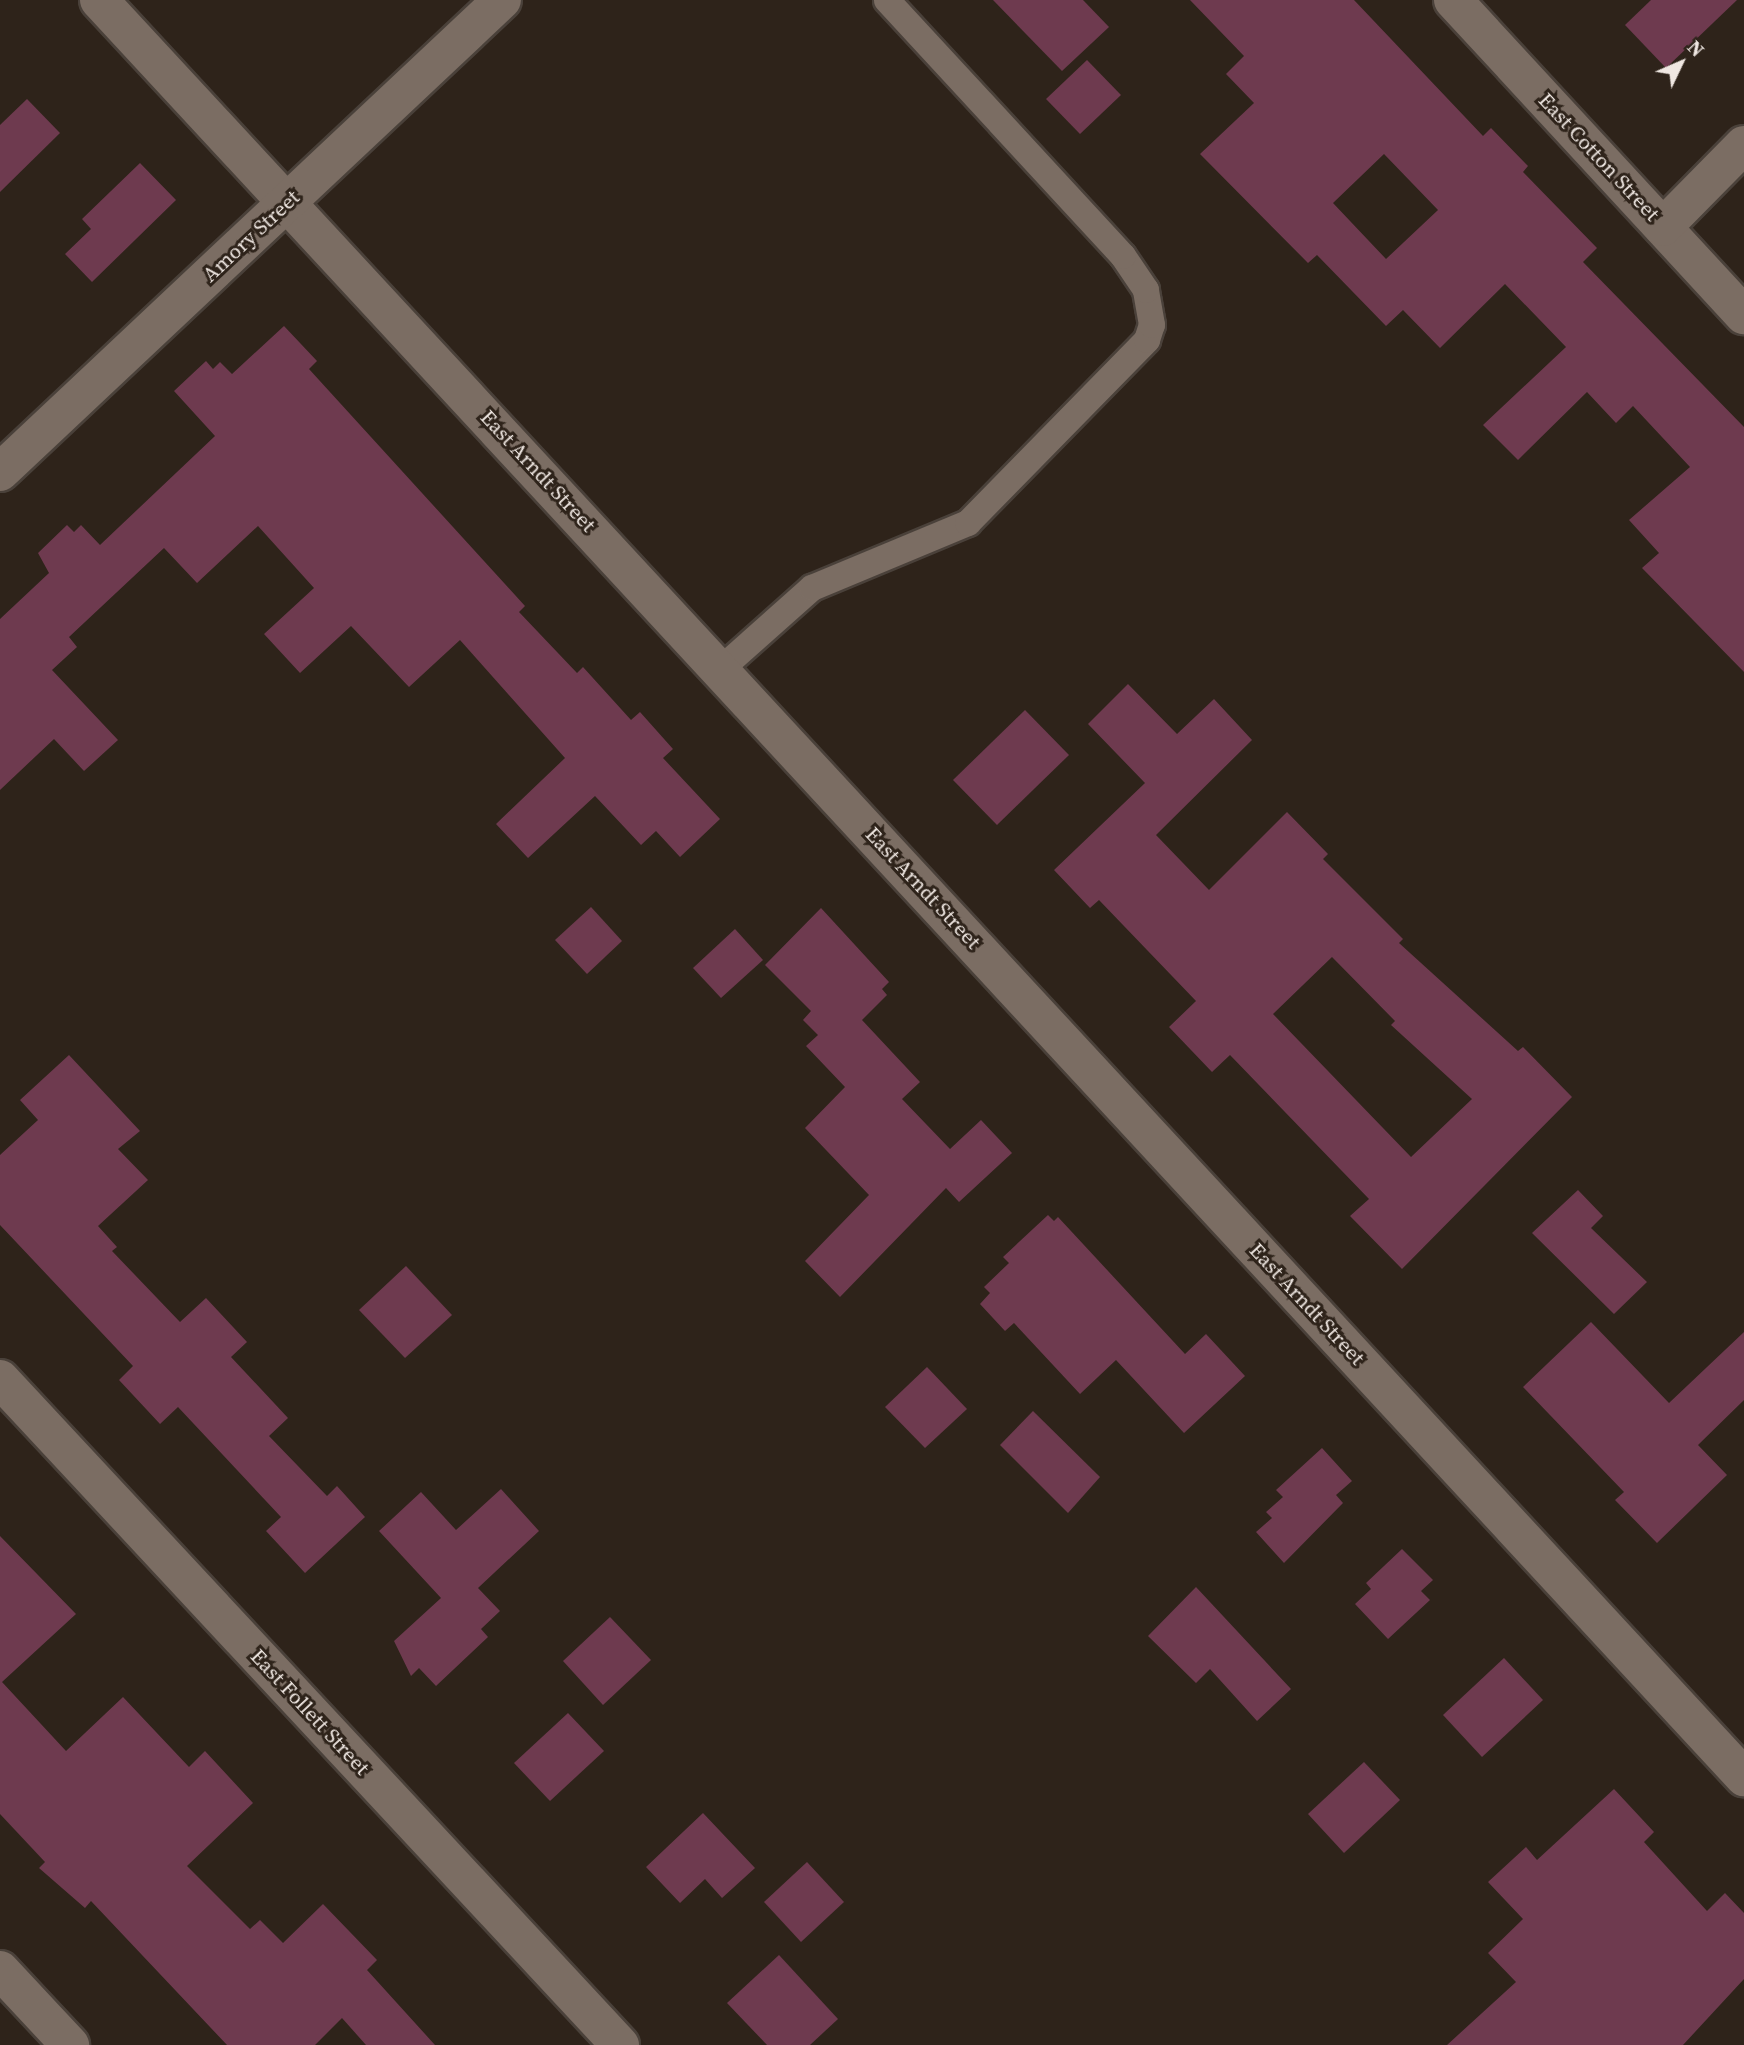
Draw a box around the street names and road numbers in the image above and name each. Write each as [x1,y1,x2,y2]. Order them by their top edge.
street label: East Cotton Street [1533,88,1665,226]
street label: Amory Street [197,185,305,287]
street label: East Arndt Street [475,405,601,537]
street label: East Arndt Street [860,822,986,954]
street label: East Arndt Street [1244,1238,1370,1370]
street label: East Follett Street [245,1644,375,1780]

